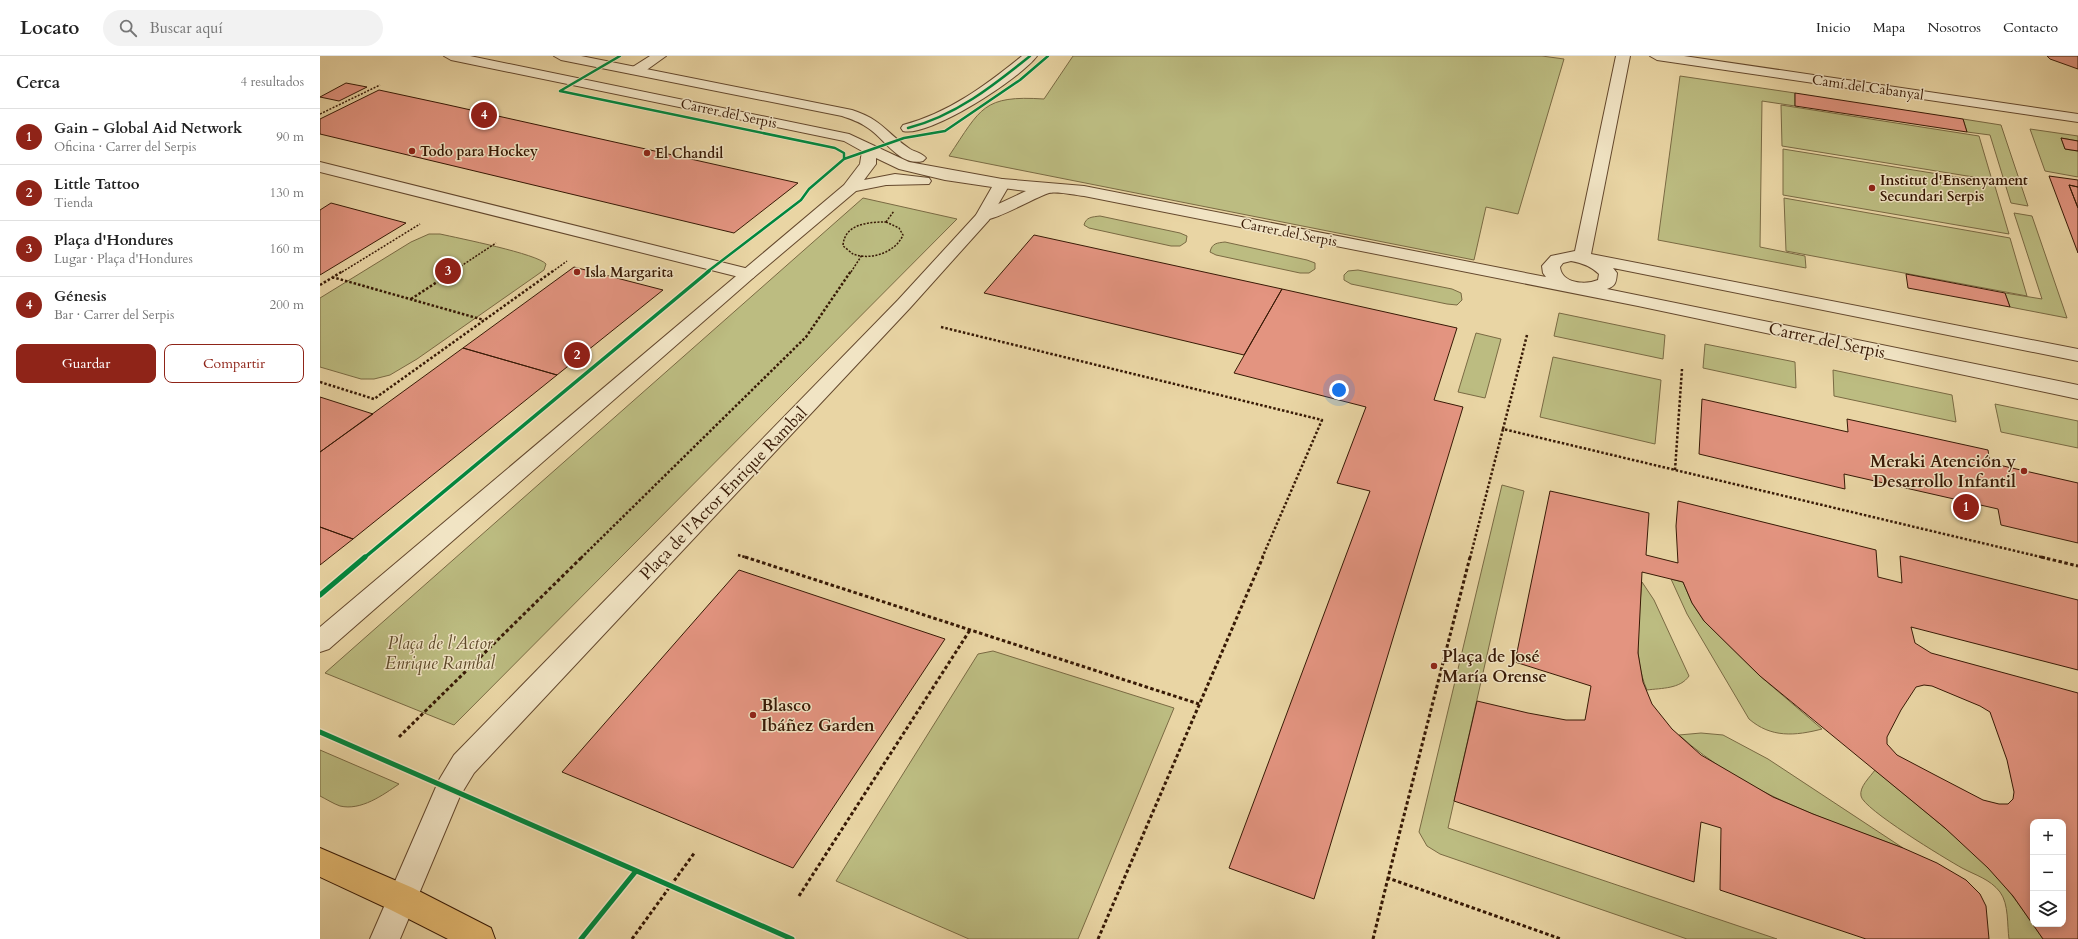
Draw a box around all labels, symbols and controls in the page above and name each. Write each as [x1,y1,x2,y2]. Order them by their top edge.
search box [103,10,383,46]
text: Locato [20,15,79,41]
icon: search [117,17,139,39]
text: Buscar aquí [149,18,223,38]
text: Inicio [1816,18,1851,37]
text: Mapa [1873,18,1905,37]
text: Nosotros [1927,18,1981,37]
text: Contacto [2003,18,2058,37]
street label: Camí del Cabanyal [1811,70,1925,105]
text: Cerca [16,71,60,94]
text: 4 resultados [240,73,304,91]
street label: Carrer del Serpis [679,94,779,133]
pin: 4 [471,100,497,130]
text: Gain - Global Aid Network [54,118,242,138]
text: 1 [26,128,32,146]
text: 90 m [276,128,304,146]
text: Oficina · Carrer del Serpis [54,138,196,156]
place label: Todo para Hockey [420,142,538,161]
place label: El Chandil [655,144,723,163]
marker: Todo para Hockey [407,146,417,156]
marker: El Chandil [642,148,652,158]
place label: Institut d'Ensenyament Secundari Serpis [1880,171,2028,206]
text: Little Tattoo [54,174,140,194]
marker: Institut d'Ensenyament Secundari Serpis [1867,183,1877,193]
text: 2 [26,184,32,202]
text: 130 m [270,184,304,202]
text: Tienda [54,194,93,212]
street label: Carrer del Serpis [1239,214,1339,251]
text: Plaça d'Hondures [54,230,173,250]
text: 3 [26,240,32,258]
text: 160 m [270,240,304,258]
text: Lugar · Plaça d'Hondures [54,250,193,268]
pin: 3 [435,256,461,286]
place label: Isla Margarita [585,263,673,282]
marker: Isla Margarita [572,267,582,277]
text: Génesis [54,286,107,306]
text: 4 [26,296,32,314]
text: 200 m [270,296,304,314]
text: Bar · Carrer del Serpis [54,306,174,324]
street label: Carrer del Serpis [1766,317,1888,364]
pin: 2 [564,340,590,370]
button: Guardar [16,344,156,383]
button: Compartir [164,344,304,383]
your location [1329,380,1349,400]
street label: Plaça de l'Actor Enrique Rambal [634,401,813,585]
place label: Meraki Atención y Desarrollo Infantil [1870,450,2016,493]
marker: Meraki Atención y Desarrollo Infantil [2019,466,2029,476]
pin: 1 [1953,492,1979,522]
park label: Plaça de l'Actor Enrique Rambal [385,632,495,675]
place label: Plaça de José María Orense [1442,645,1547,688]
marker: Plaça de José María Orense [1429,661,1439,671]
place label: Blasco Ibáñez Garden [761,694,875,737]
marker: Blasco Ibáñez Garden [748,710,758,720]
map controls [2030,819,2066,927]
button: + [2030,819,2066,855]
button: − [2030,855,2066,891]
button: layers [2030,891,2066,927]

